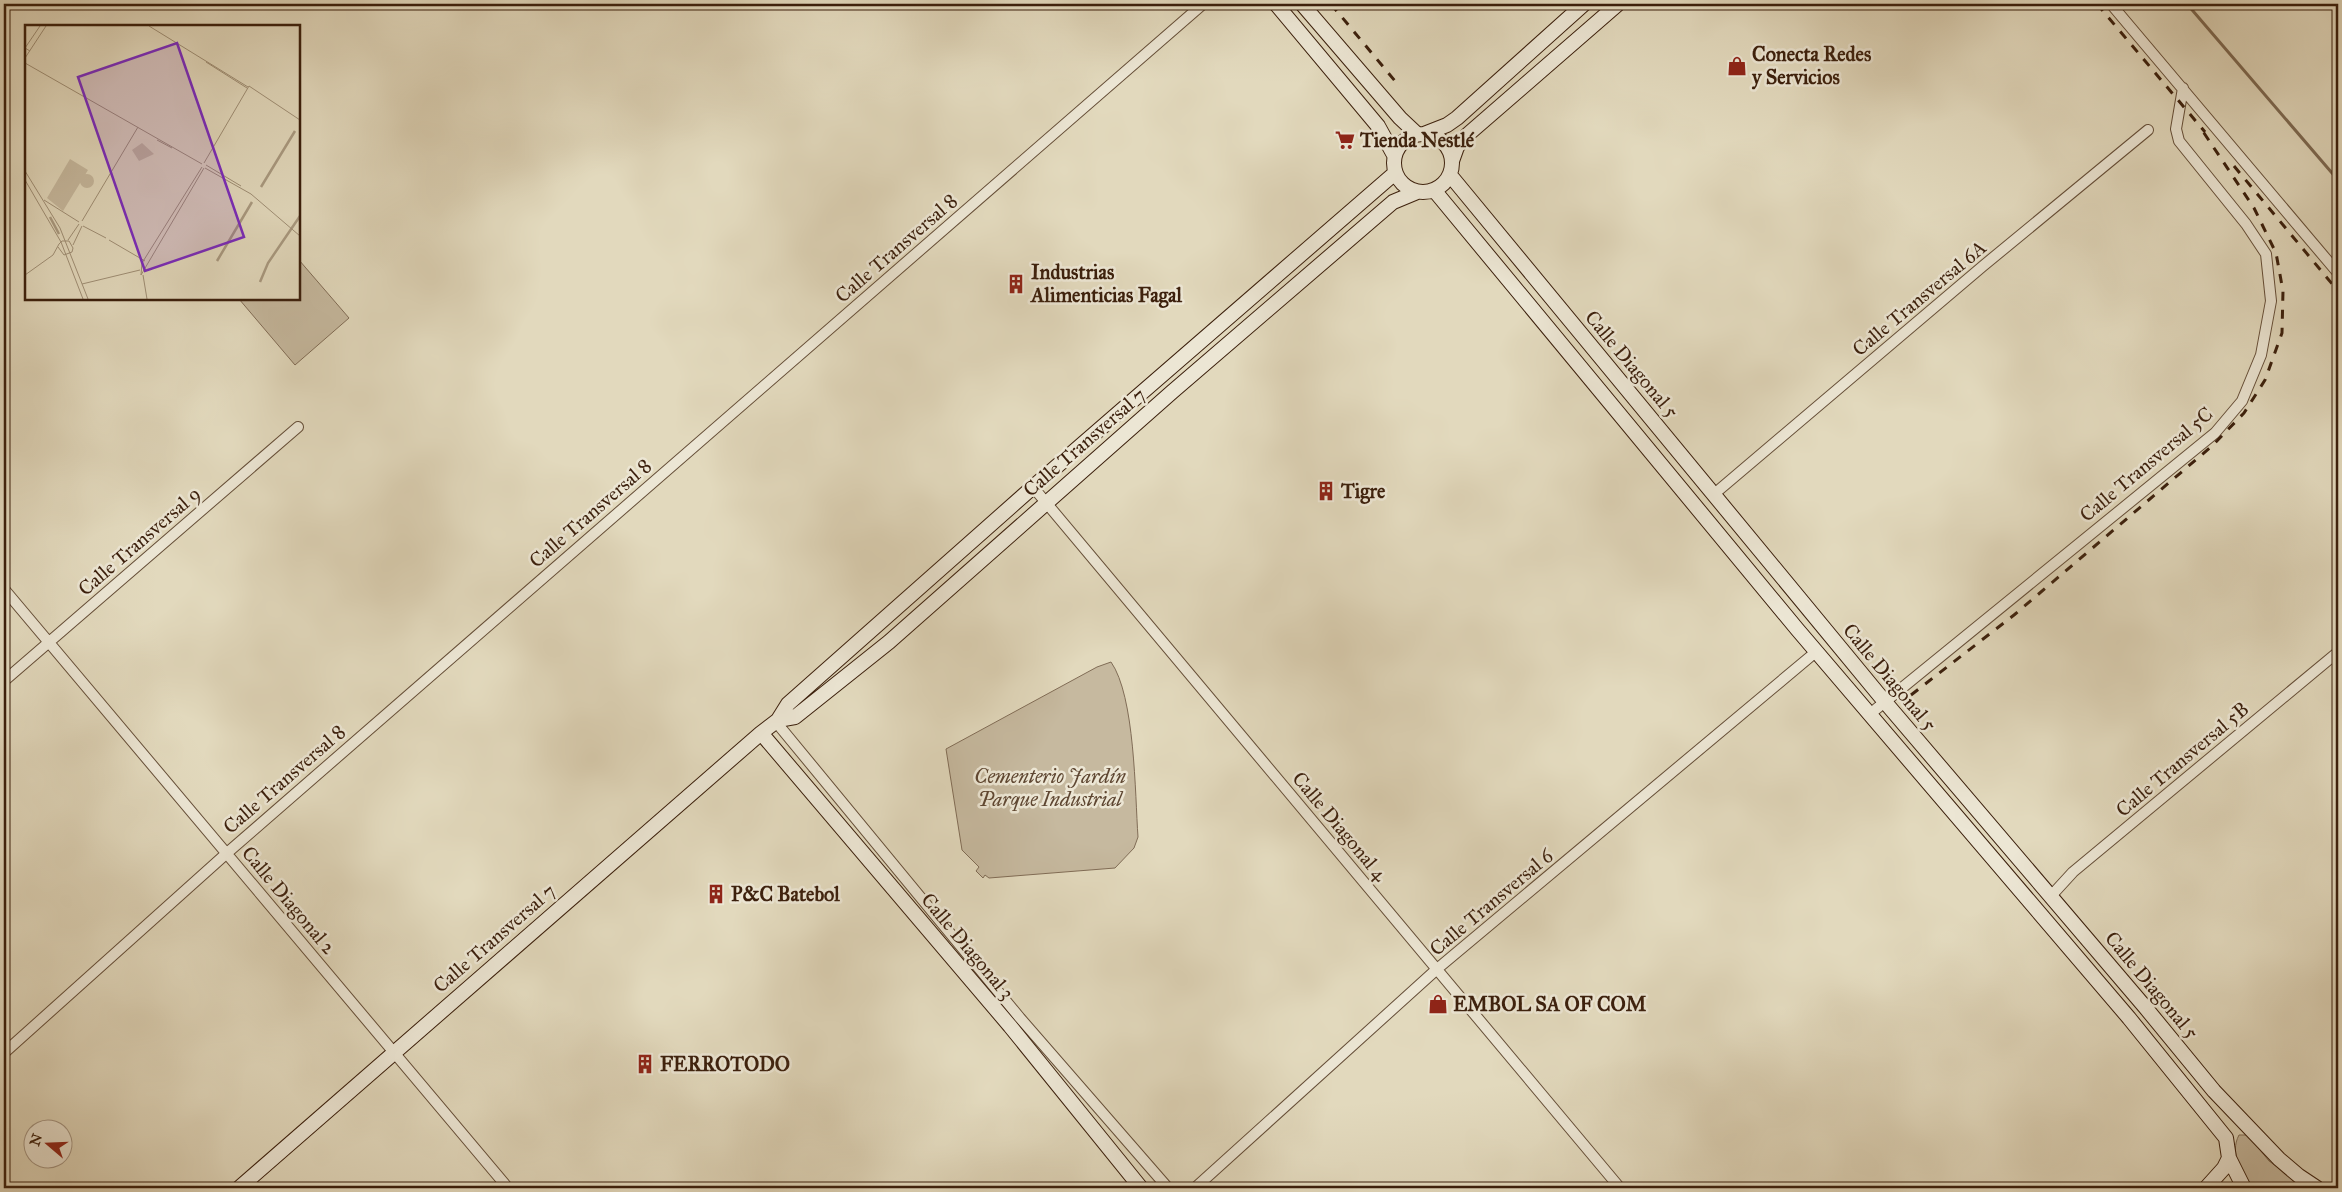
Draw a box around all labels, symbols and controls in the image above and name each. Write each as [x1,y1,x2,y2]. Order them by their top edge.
inset map [25,25,300,300]
place label: Conecta Redes y Servicios [1751,42,1872,90]
shop icon: Conecta Redes y Servicios [1726,55,1748,77]
place label: Tienda Nestlé [1359,128,1475,152]
supermarket icon: Tienda Nestlé [1334,129,1356,151]
street label: Calle Transversal 8 [830,188,962,308]
street label: Calle Transversal 6A [1847,235,1991,361]
place label: Industrias Alimenticias Fagal [1029,260,1182,308]
building icon: Industrias Alimenticias Fagal [1005,273,1027,295]
street label: Calle Diagonal 5 [1579,305,1684,423]
street label: Calle Transversal 7 [1018,382,1150,502]
street label: Calle Transversal 5C [2075,401,2217,527]
street label: Calle Transversal 8 [524,453,656,573]
place label: Tigre [1340,479,1386,504]
building icon: Tigre [1315,480,1337,502]
street label: Calle Transversal 9 [73,481,205,601]
street label: Calle Diagonal 5 [1837,618,1942,736]
street label: Calle Transversal 5B [2111,696,2253,822]
street label: Calle Transversal 8 [218,719,350,839]
park label: Cementerio Jardín Parque Industrial [974,764,1126,811]
street label: Calle Diagonal 4 [1287,767,1393,887]
street label: Calle Diagonal 2 [236,841,341,960]
street label: Calle Transversal 6 [1424,843,1558,961]
street label: Calle Transversal 7 [428,878,560,998]
place label: P&C Batebol [731,882,840,906]
building icon: P&C Batebol [705,883,727,905]
street label: Calle Diagonal 3 [916,888,1020,1005]
street label: Calle Diagonal 5 [2099,926,2204,1044]
place label: EMBOL SA OF COM [1453,992,1647,1016]
shop icon: EMBOL SA OF COM [1427,993,1449,1015]
place label: FERROTODO [660,1052,790,1076]
building icon: FERROTODO [634,1053,656,1075]
north arrow [22,1120,72,1170]
text: N [26,1131,46,1148]

